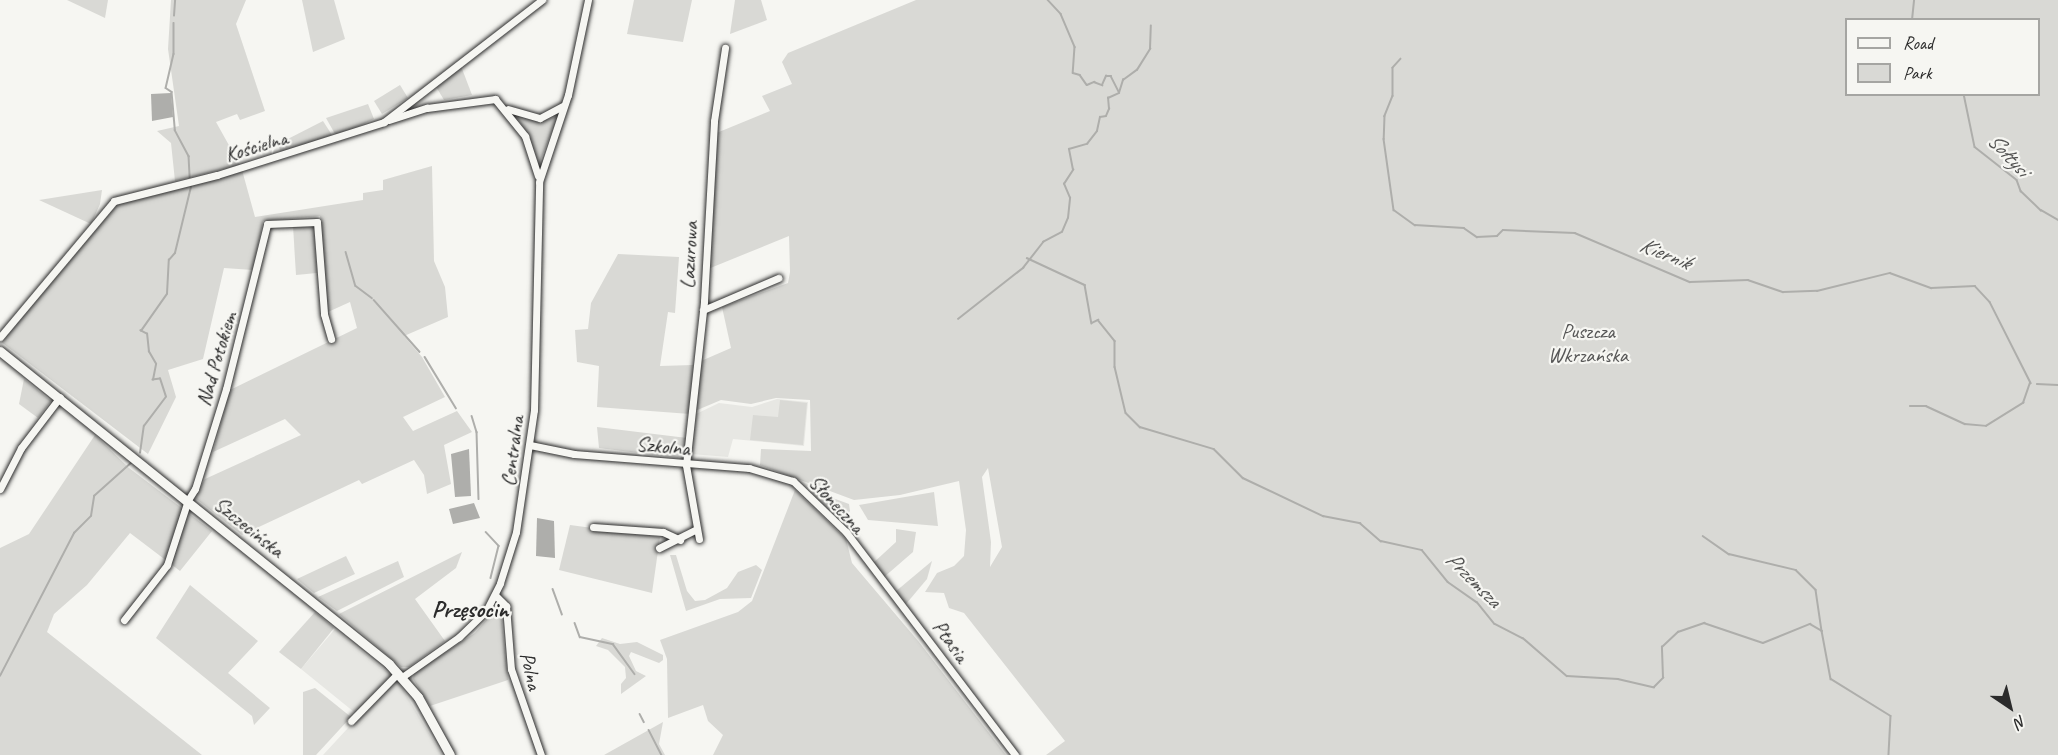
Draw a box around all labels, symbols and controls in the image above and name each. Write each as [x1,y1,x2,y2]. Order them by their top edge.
legend [1845,18,2040,96]
text: Road [1903,32,1933,54]
text: Park [1903,62,1932,84]
street label: Kościelna [222,125,290,167]
water label: Sołtysi [1981,128,2035,182]
street label: Lazurowa [675,221,703,289]
water label: Kiernik [1636,232,1694,276]
street label: Nad Potokiem [191,309,241,409]
park label: Puszcza Wkrzańska [1548,318,1628,368]
street label: Centralna [495,414,529,488]
street label: Szkolna [635,431,691,461]
street label: Słoneczna [804,470,870,538]
street label: Szczecińska [209,491,289,563]
water label: Przemsza [1440,547,1506,613]
district label: Przęsocin [432,596,508,624]
street label: Ptasia [927,615,975,667]
street label: Polna [515,650,547,692]
north arrow [1980,677,2040,737]
text: N [2011,711,2030,733]

